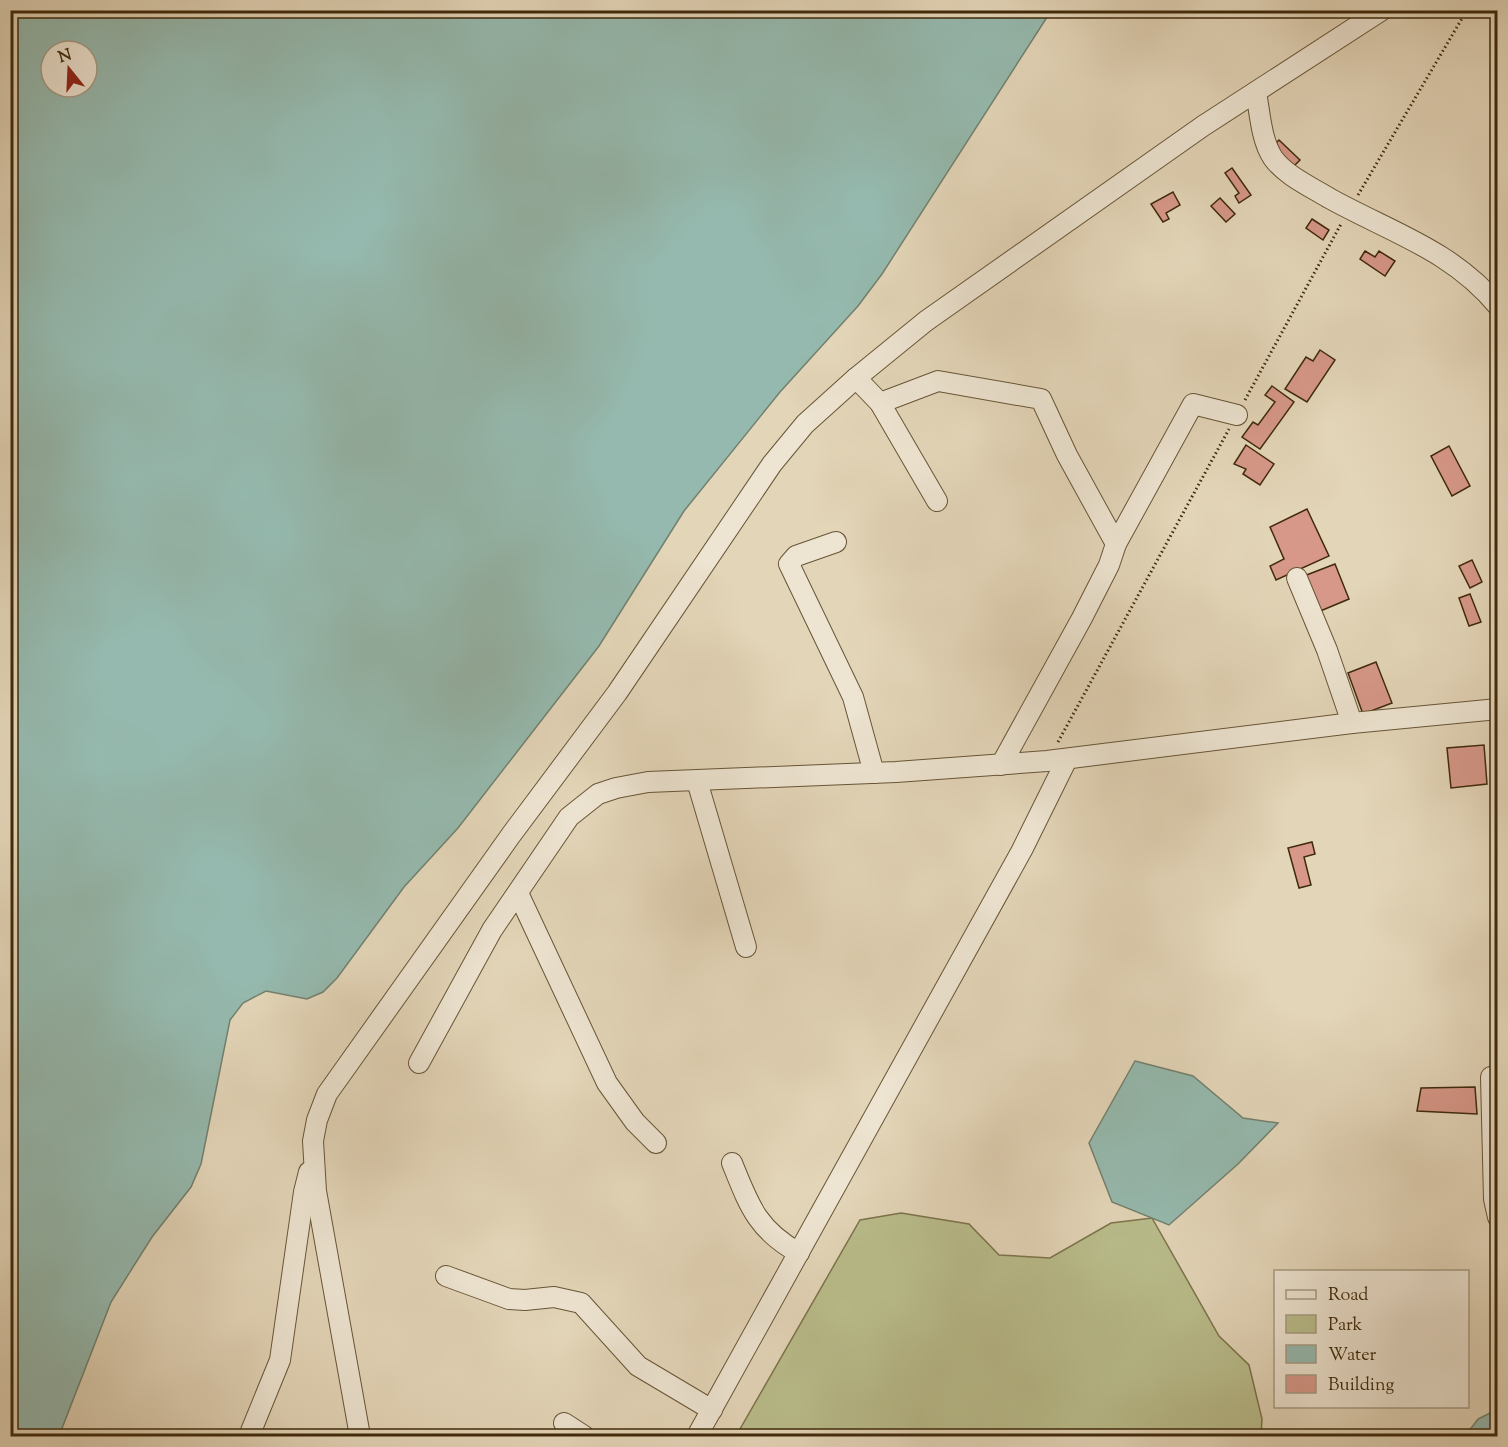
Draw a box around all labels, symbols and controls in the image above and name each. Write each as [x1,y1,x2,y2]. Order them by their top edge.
north arrow [39,39,99,99]
text: N [56,44,75,70]
legend [1274,1270,1469,1408]
text: Road [1328,1283,1368,1309]
text: Park [1328,1313,1363,1339]
text: Water [1328,1343,1377,1369]
text: Building [1328,1373,1394,1399]

